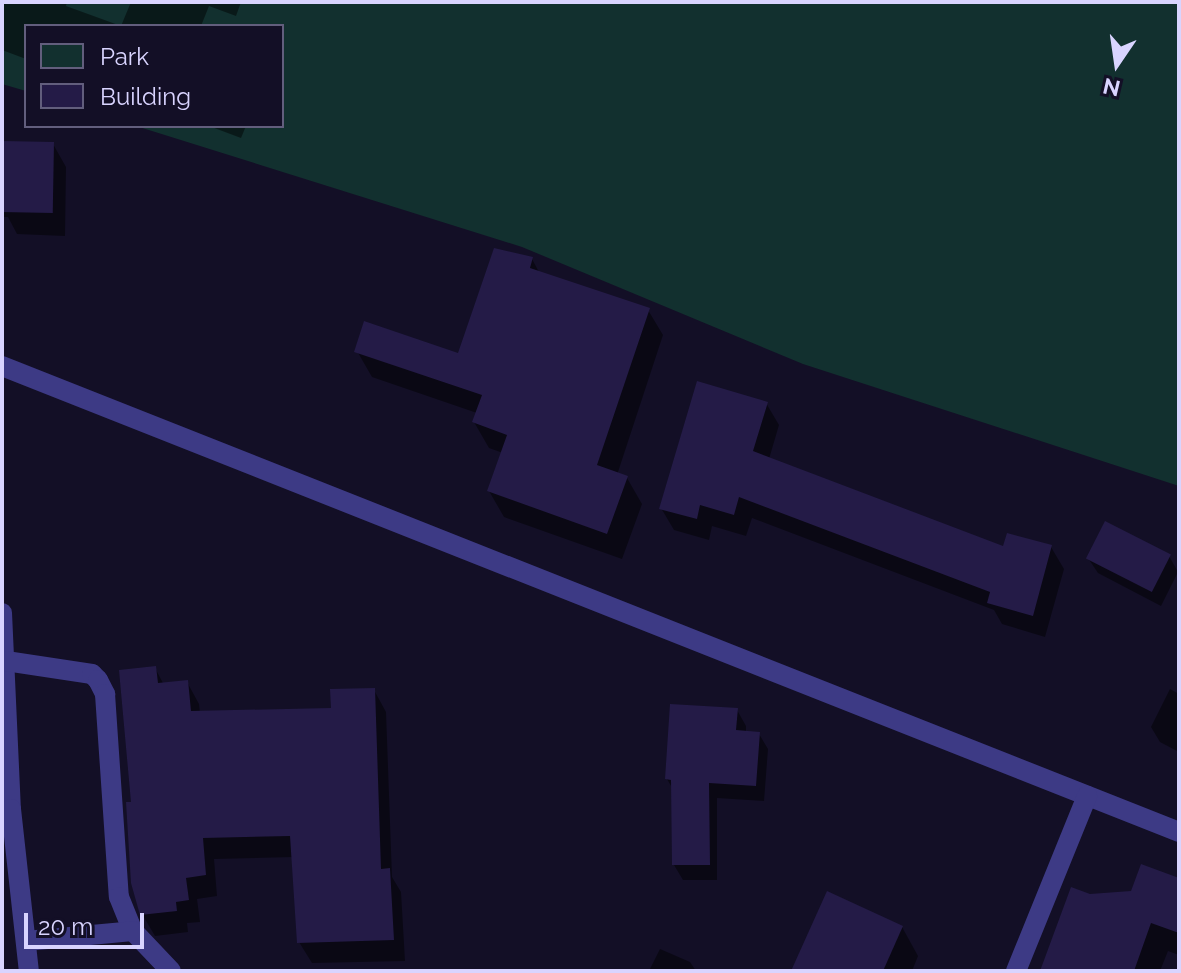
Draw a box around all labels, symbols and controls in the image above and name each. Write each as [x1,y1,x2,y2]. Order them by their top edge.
legend [24,24,284,128]
north arrow [1077,24,1157,104]
text: Park [100,42,149,71]
text: N [1101,73,1123,102]
text: Building [100,82,191,111]
scale bar [28,897,148,947]
text: 20 m [38,912,93,941]

